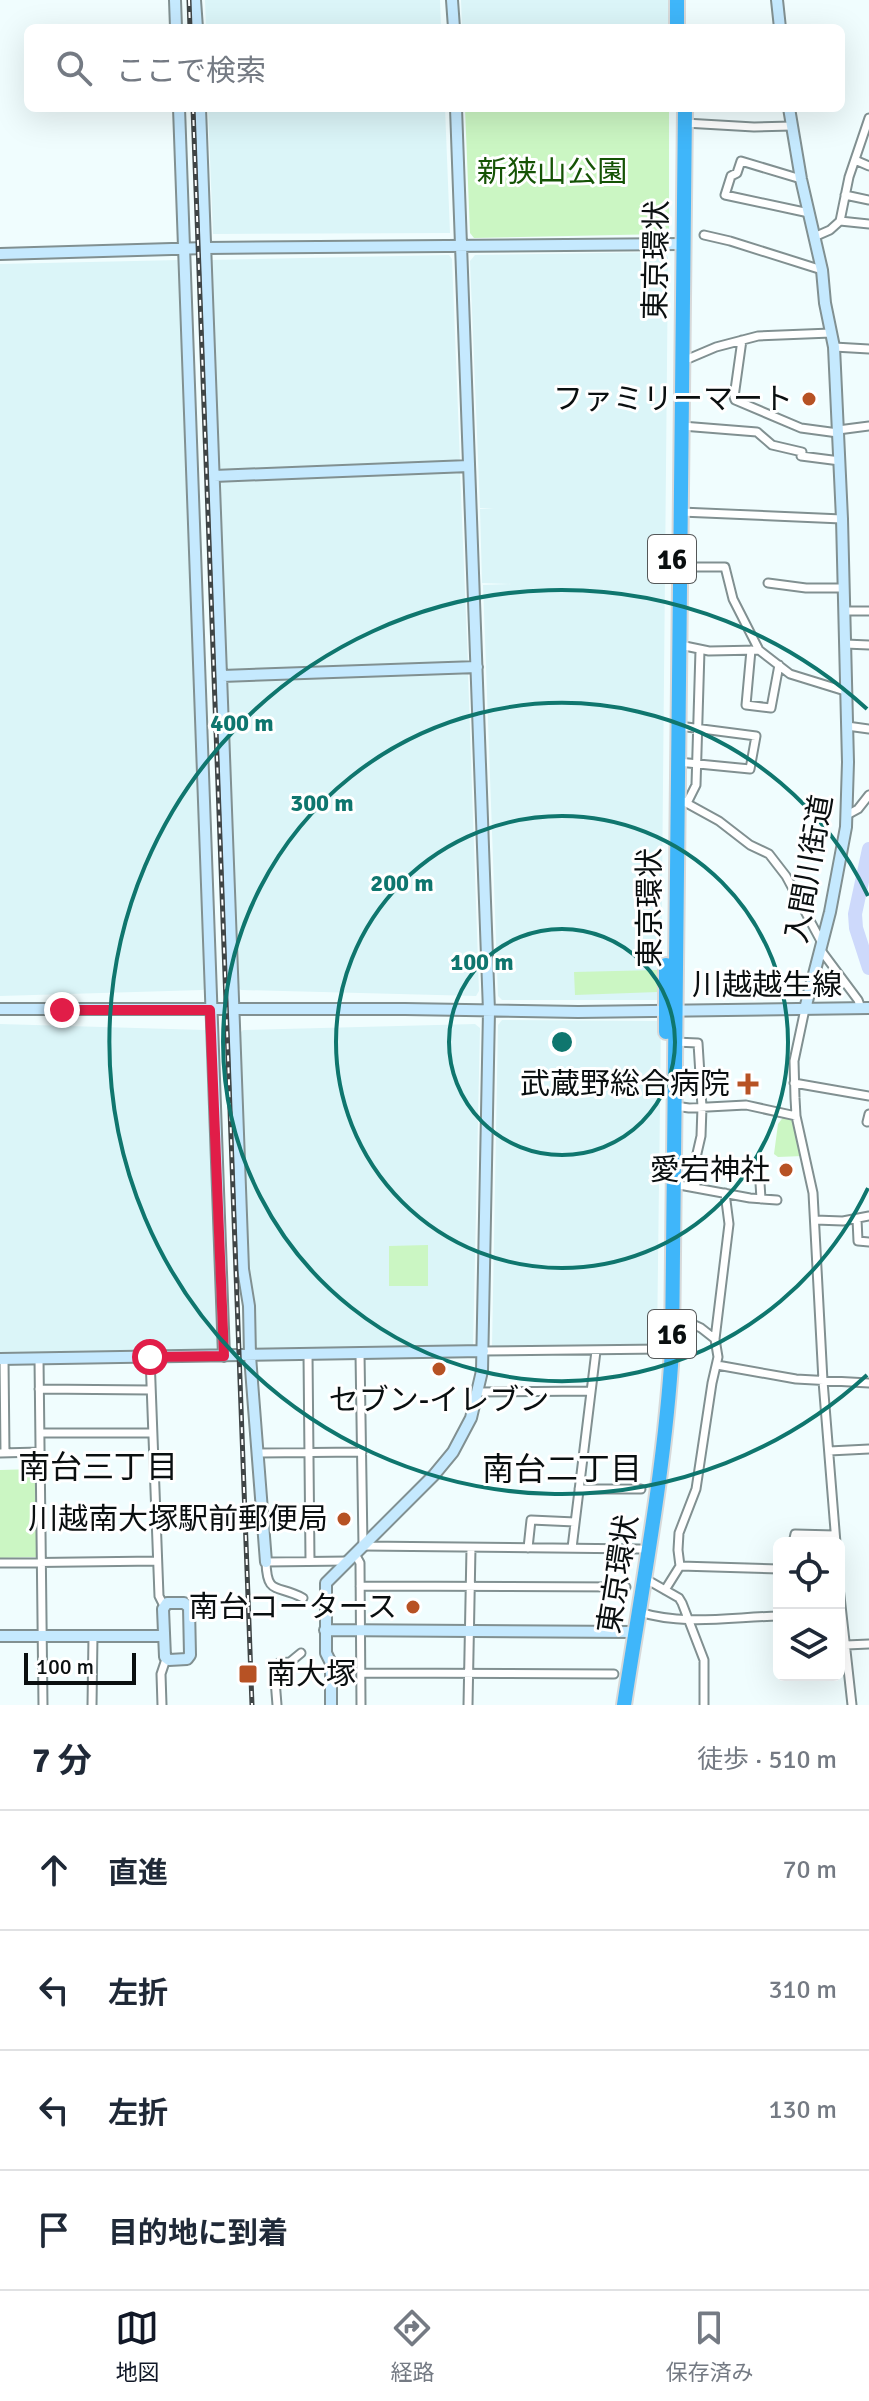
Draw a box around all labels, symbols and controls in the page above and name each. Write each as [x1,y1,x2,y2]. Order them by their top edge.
search box [24,24,845,112]
icon: search [52,46,96,90]
text: ここで検索 [116,53,266,90]
park label: 新狭山公園 [477,154,627,191]
street label: 東京環状 [637,200,676,320]
place label: ファミリーマート [553,381,793,418]
marker: ファミリーマート [800,390,818,408]
road number: 16 [648,535,696,583]
text: 400 m [210,708,274,738]
text: 300 m [290,788,354,818]
street label: 入間川街道 [778,792,841,946]
street label: 東京環状 [632,848,669,968]
text: 200 m [370,868,434,898]
text: 100 m [450,947,514,977]
street label: 川越越生線 [692,967,842,1004]
route end [44,992,80,1028]
centre of rings [548,1028,576,1056]
place label: 武蔵野総合病院 [520,1066,730,1103]
marker: 武蔵野総合病院 [737,1073,759,1095]
place label: 愛宕神社 [650,1152,770,1189]
marker: 愛宕神社 [777,1161,795,1179]
road number: 16 [648,1310,696,1358]
route start [132,1339,168,1375]
marker: セブン-イレブン [430,1360,448,1378]
place label: セブン-イレブン [329,1382,549,1419]
district label: 南台三丁目 [18,1448,178,1487]
district label: 南台二丁目 [482,1450,642,1489]
place label: 川越南大塚駅前郵便局 [28,1501,328,1538]
marker: 川越南大塚駅前郵便局 [335,1510,353,1528]
street label: 東京環状 [591,1512,646,1636]
map controls [773,1537,845,1681]
button: locate [773,1537,845,1609]
place label: 南台コータース [189,1589,397,1626]
marker: 南台コータース [404,1598,422,1616]
button: layers [773,1609,845,1681]
scale bar [24,1649,136,1685]
text: 100 m [36,1653,94,1680]
place label: 南大塚 [266,1656,356,1693]
marker: 南大塚 [237,1663,259,1685]
text: 7 分 [32,1740,92,1782]
text: 徒歩 · 510 m [697,1744,837,1776]
icon: ahead [32,1848,76,1892]
text: 70 m [782,1854,837,1886]
text: 直進 [108,1855,168,1892]
icon: left [32,1968,76,2012]
text: 310 m [768,1974,837,2006]
text: 左折 [108,1975,168,2012]
icon: left [32,2088,76,2132]
text: 130 m [768,2094,837,2126]
text: 左折 [108,2095,168,2132]
icon: arrive [32,2208,76,2252]
text: 目的地に到着 [108,2215,288,2252]
tab: 地図 [115,2306,160,2386]
tab: 経路 [390,2306,435,2386]
tab: 保存済み [665,2306,754,2386]

